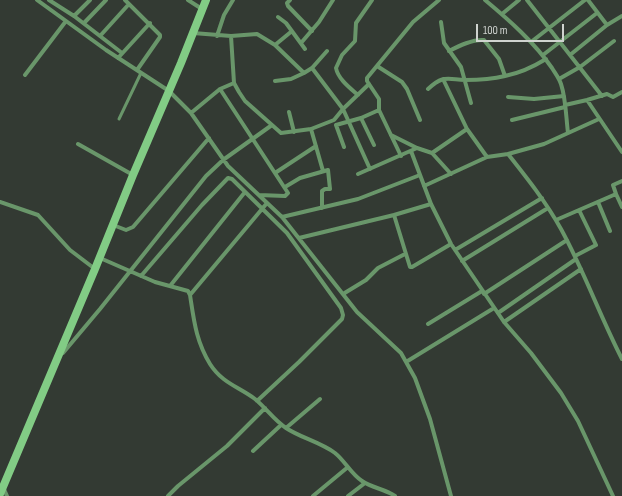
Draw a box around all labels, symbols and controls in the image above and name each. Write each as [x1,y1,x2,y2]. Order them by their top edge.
scale bar [478,16,566,42]
text: 100 m [483,23,508,38]

